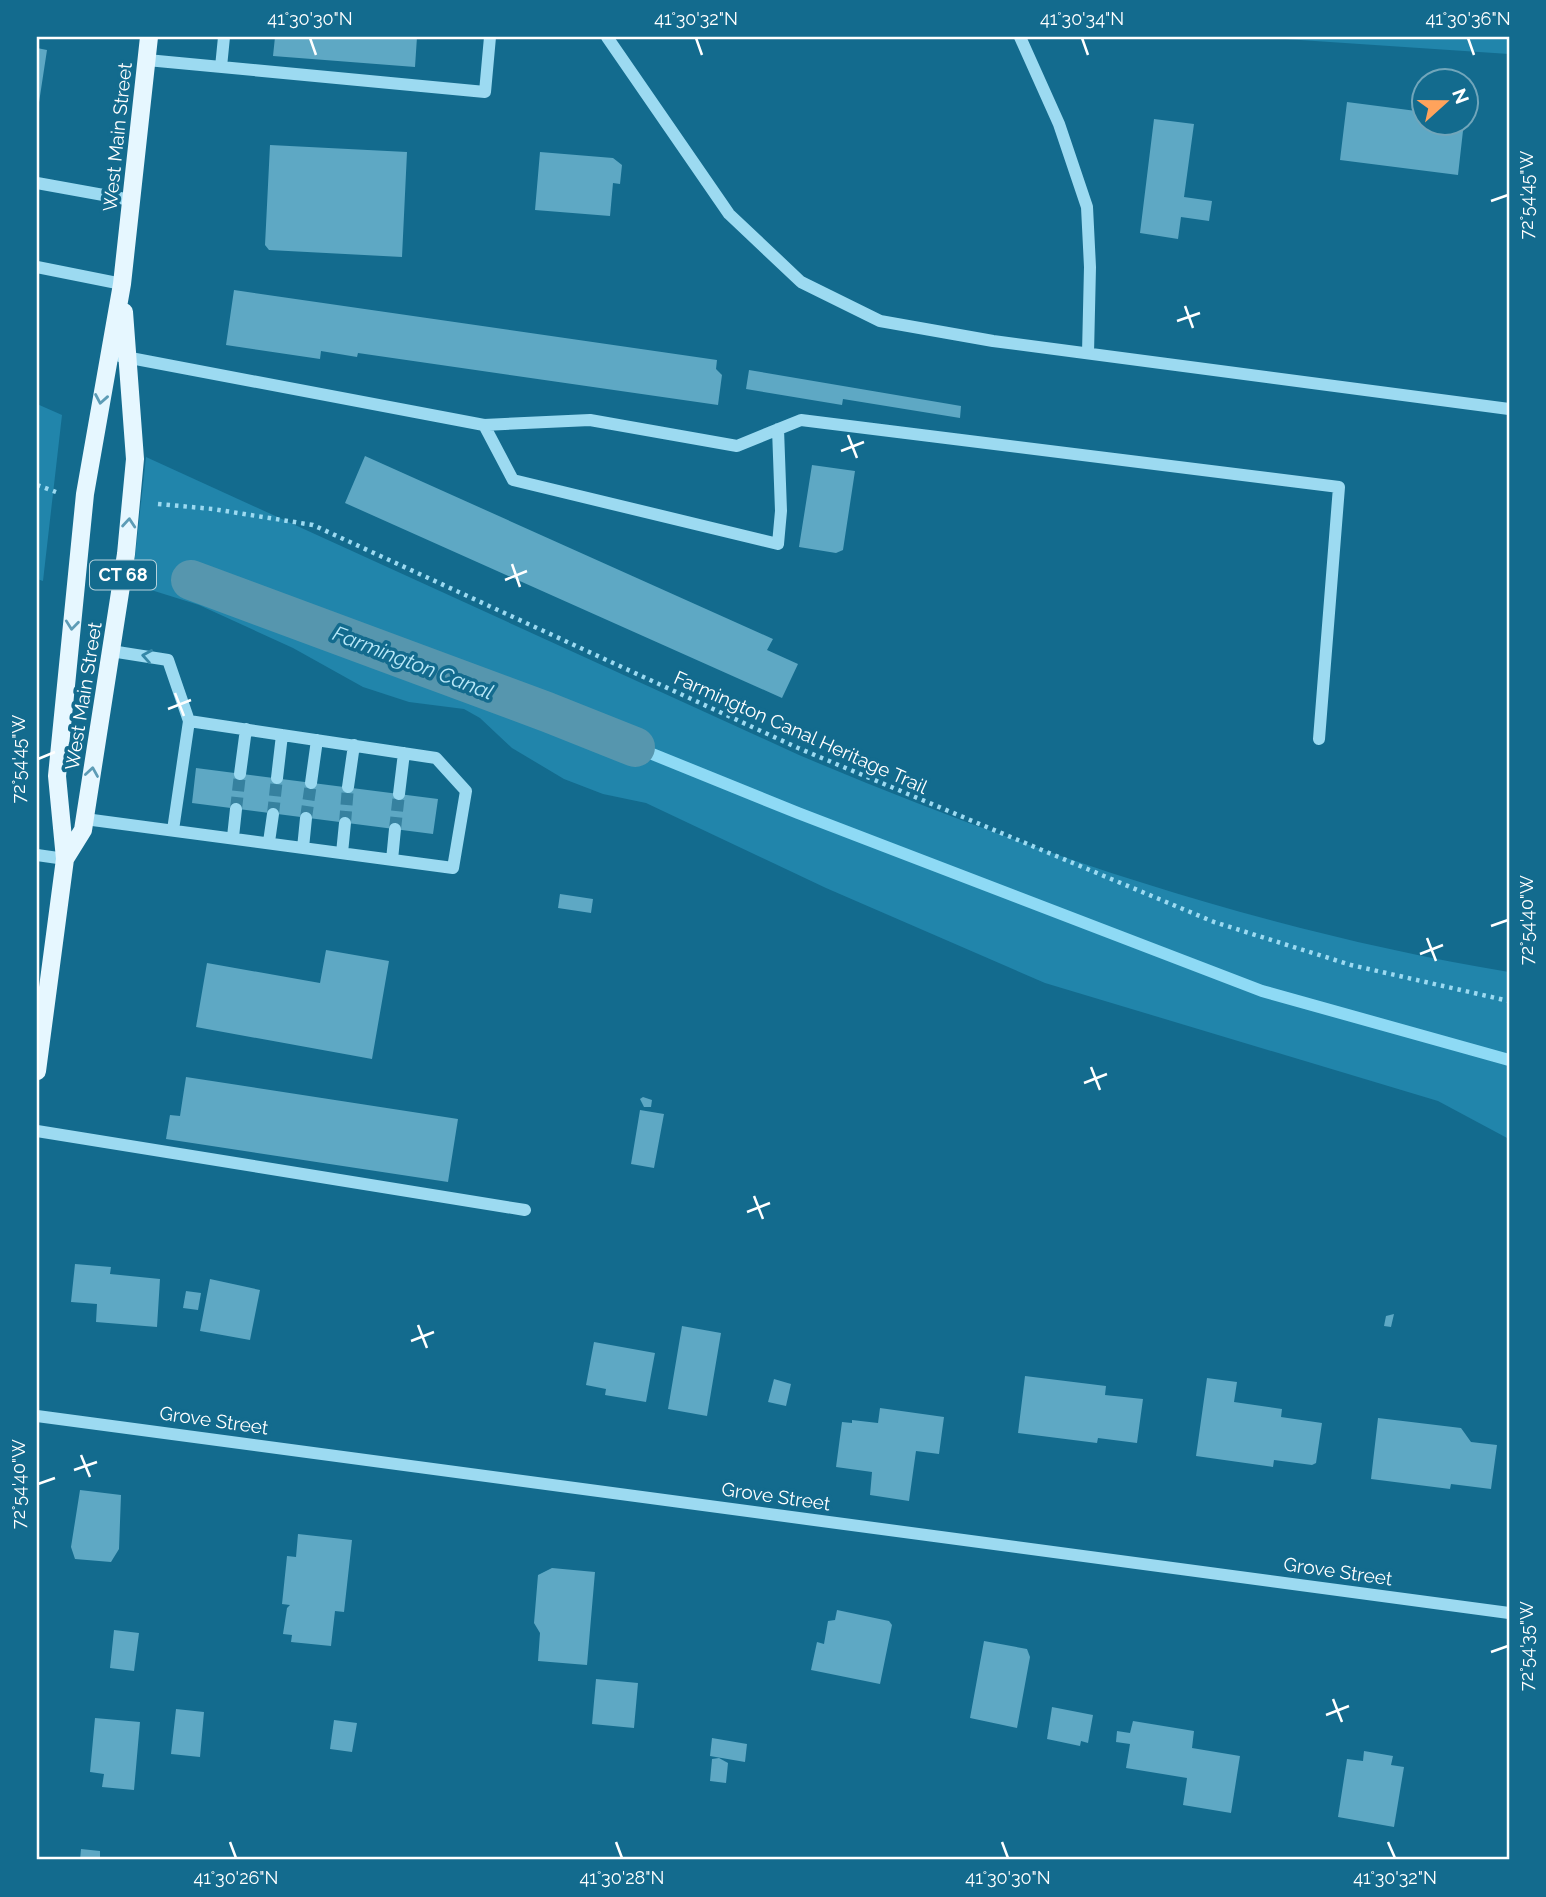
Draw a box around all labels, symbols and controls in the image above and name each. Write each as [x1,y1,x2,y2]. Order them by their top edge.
text: 41°30'30"N [267,8,353,29]
text: 41°30'32"N [654,8,738,29]
text: 41°30'34"N [1040,8,1124,29]
text: 41°30'36"N [1425,8,1511,29]
street label: West Main Street [98,61,136,213]
north arrow [1410,66,1480,136]
text: N [1448,85,1474,107]
text: 72°54'45"W [1516,150,1537,239]
one-way arrow [94,393,109,405]
one-way arrow [121,517,136,528]
road number: CT 68 [90,560,156,590]
one-way arrow [65,619,80,630]
street label: West Main Street [60,620,106,772]
water label: Farmington Canal [329,620,497,705]
one-way arrow [141,649,153,664]
street label: Farmington Canal Heritage Trail [671,666,932,798]
text: 72°54'45"W [8,714,29,803]
one-way arrow [84,766,99,778]
text: 72°54'40"W [1516,875,1537,965]
street label: Grove Street [158,1401,270,1439]
text: 72°54'40"W [8,1439,29,1529]
street label: Grove Street [720,1477,832,1515]
street label: Grove Street [1282,1552,1394,1590]
text: 72°54'35"W [1516,1601,1537,1691]
text: 41°30'26"N [193,1867,279,1888]
text: 41°30'28"N [580,1867,664,1888]
text: 41°30'30"N [965,1867,1051,1888]
text: 41°30'32"N [1353,1867,1437,1888]

